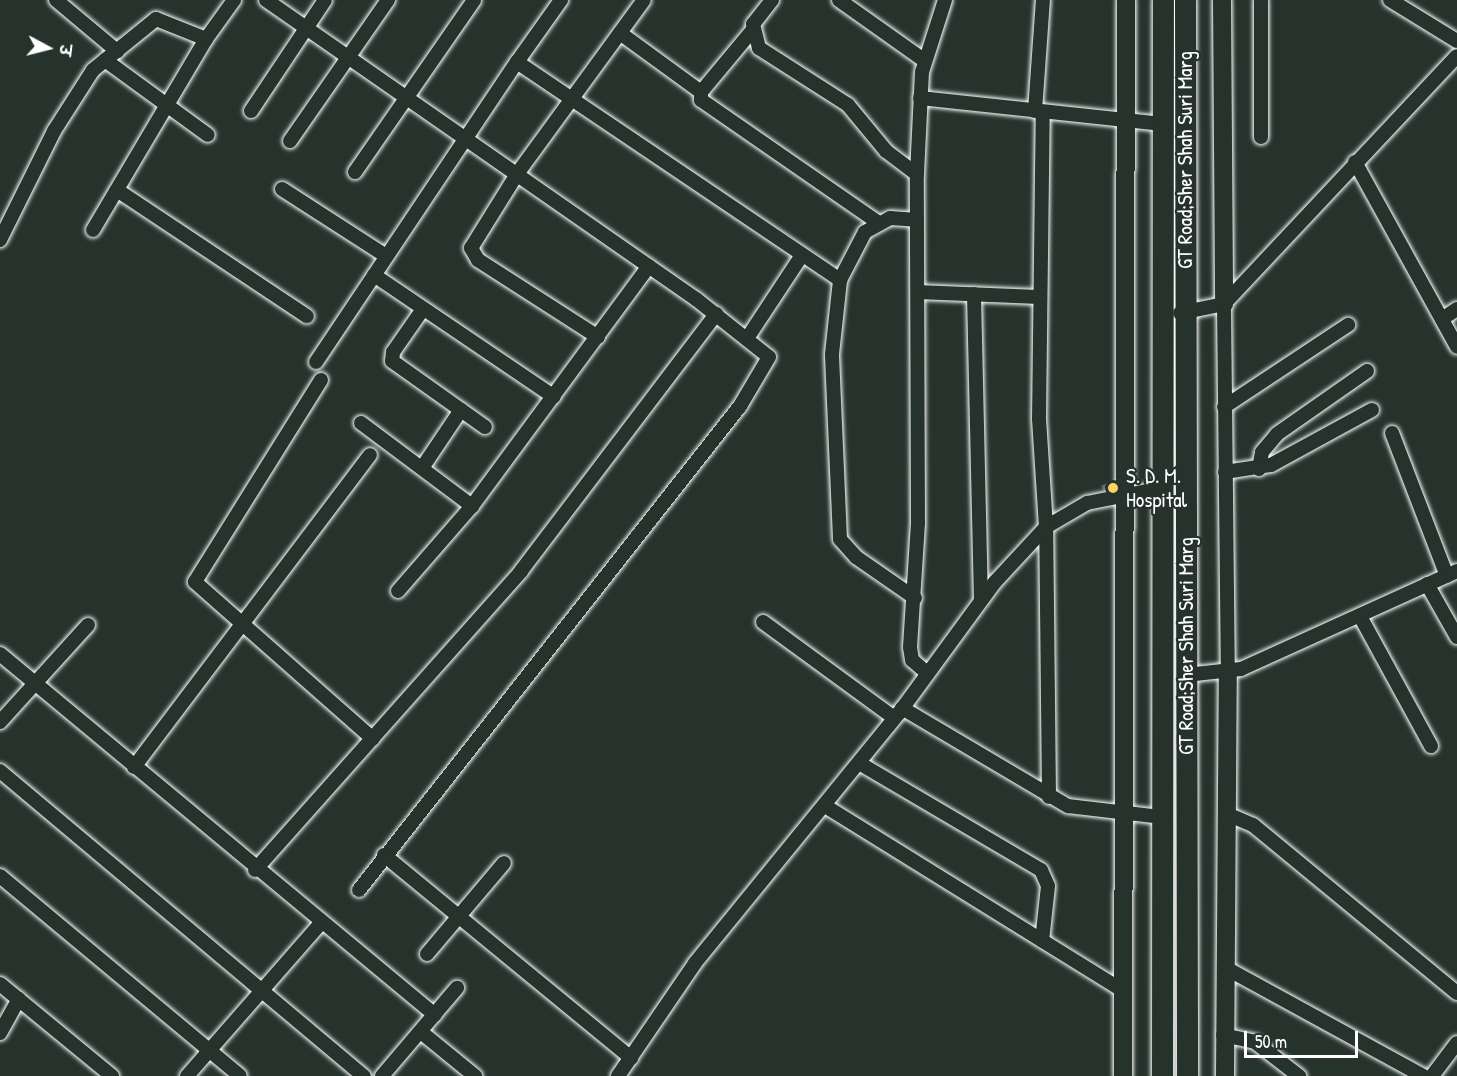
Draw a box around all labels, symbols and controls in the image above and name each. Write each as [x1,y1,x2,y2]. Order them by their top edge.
north arrow [18,18,78,78]
text: उ [54,44,77,57]
street label: GT Road;Sher Shah Suri Marg [1172,51,1198,269]
place label: S. D. M. Hospital [1126,463,1187,513]
marker: S. D. M. Hospital [1104,479,1122,497]
street label: GT Road;Sher Shah Suri Marg [1173,537,1199,755]
scale bar [1247,1019,1361,1057]
text: 50 m [1255,1029,1287,1054]

